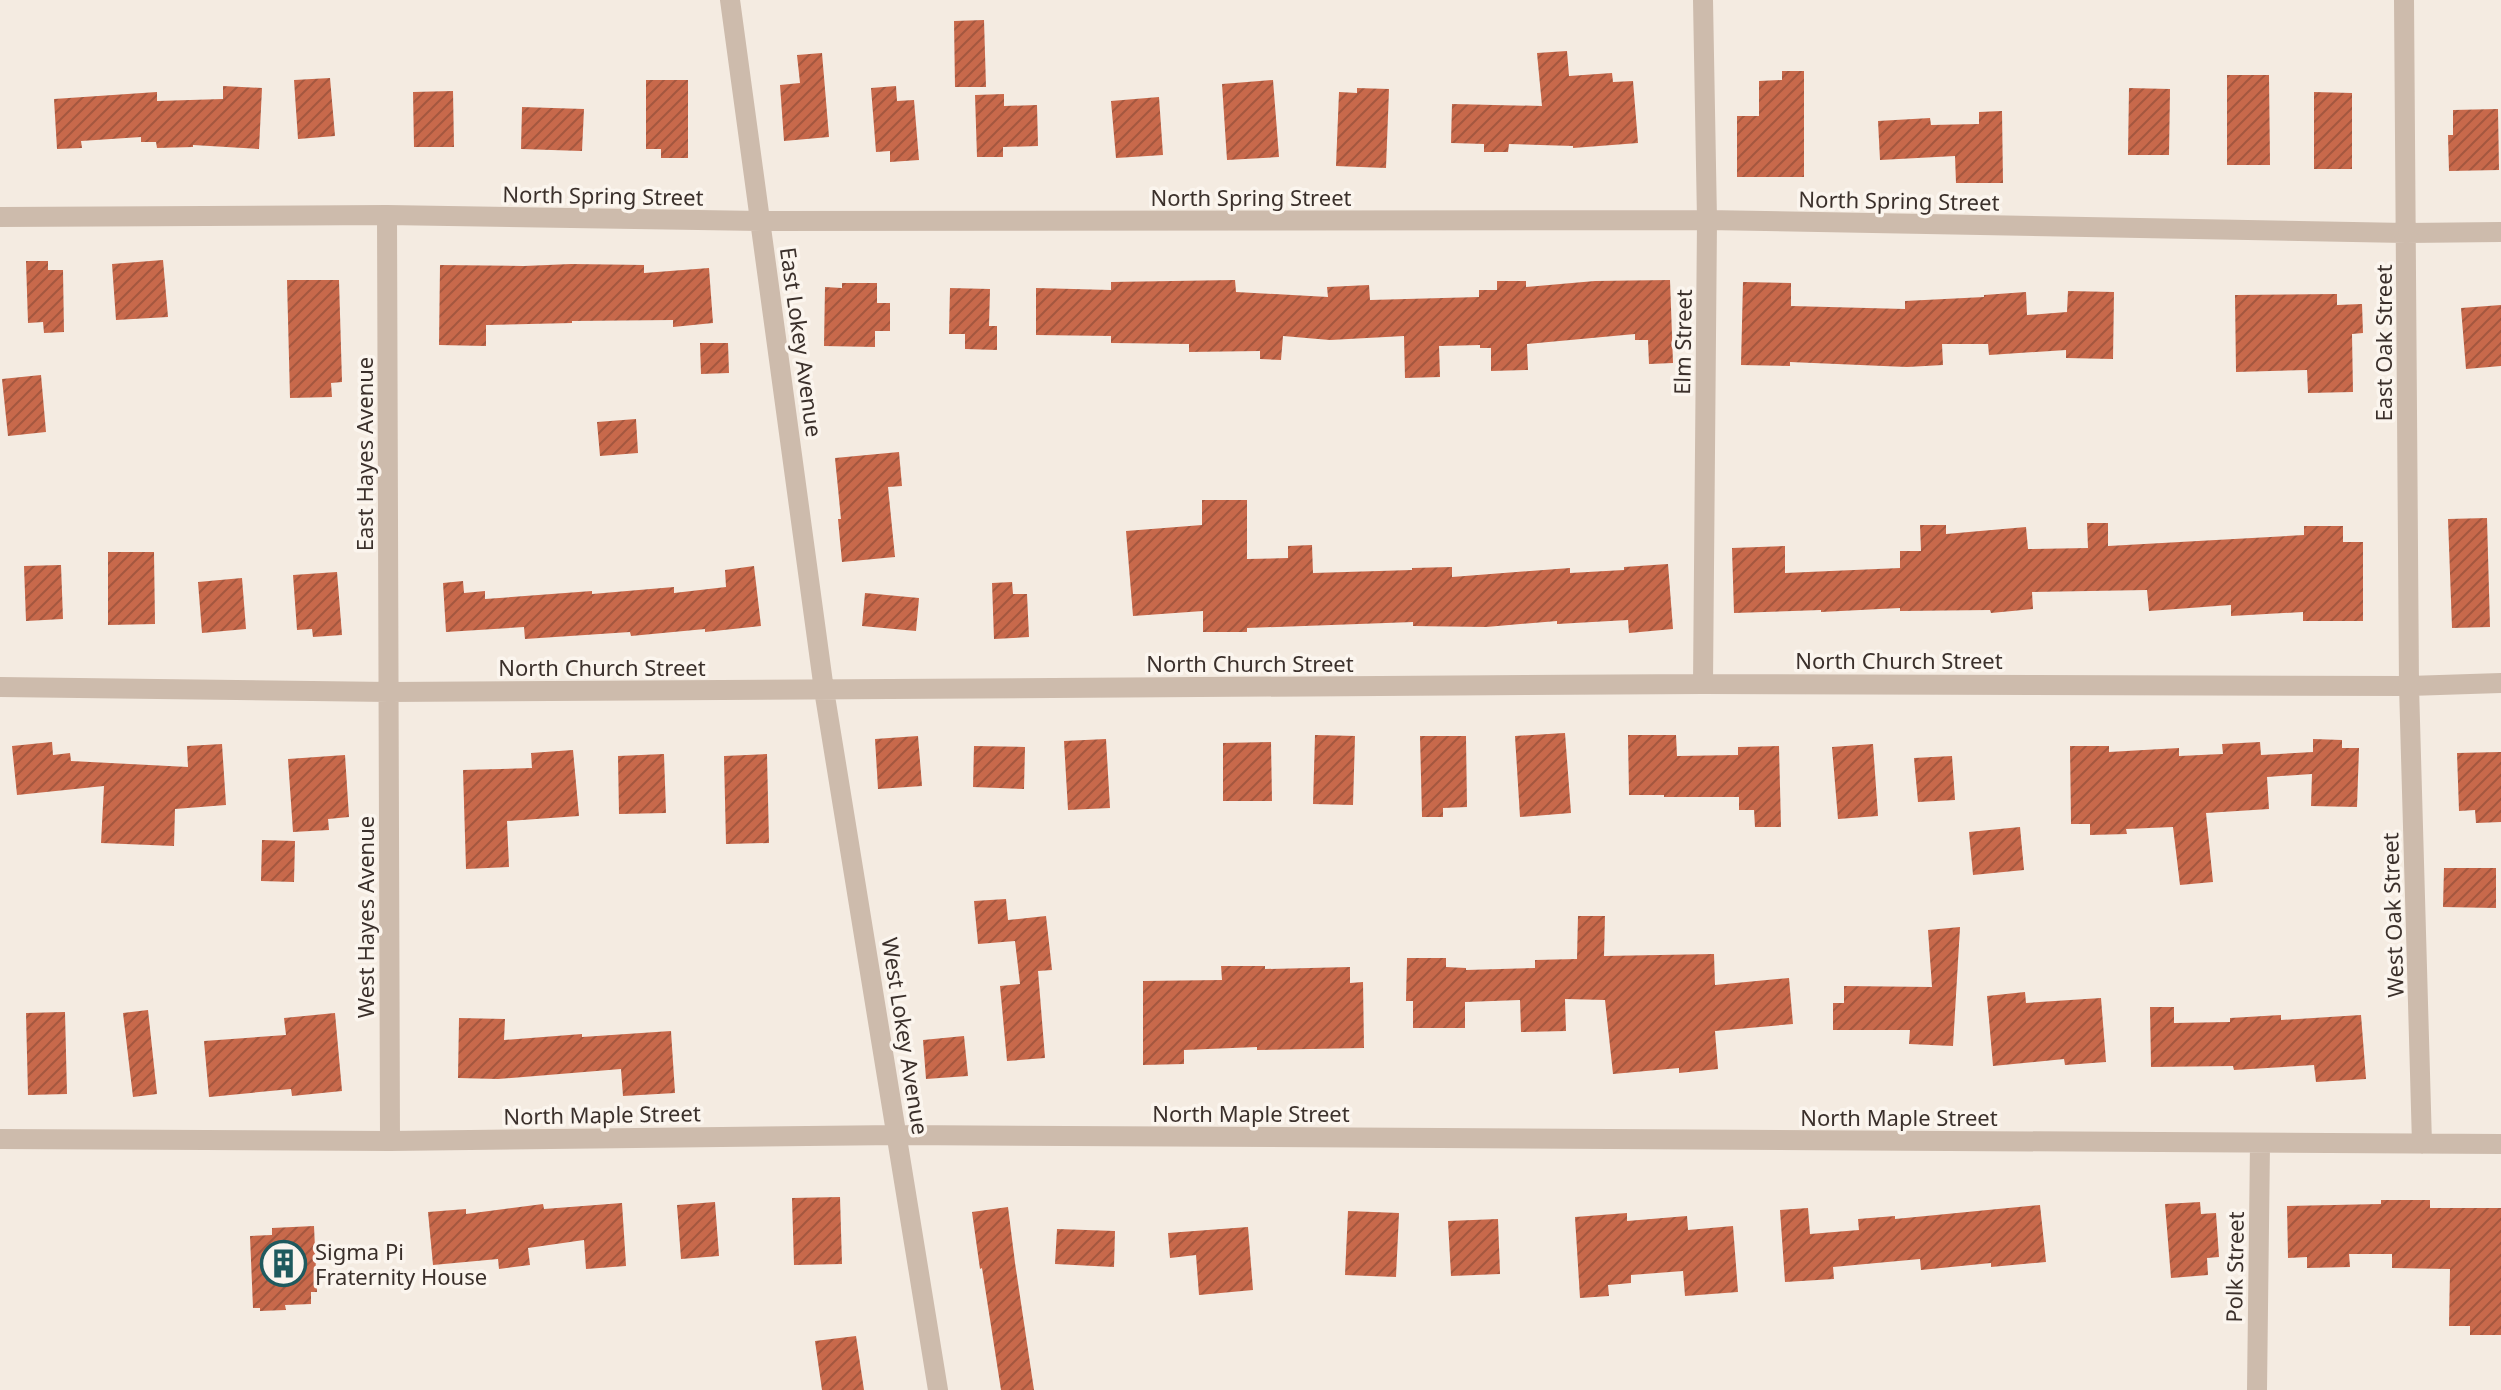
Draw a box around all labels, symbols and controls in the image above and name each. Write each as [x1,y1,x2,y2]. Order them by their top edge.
street label: North Spring Street [502,178,704,212]
street label: North Spring Street [1150,182,1352,212]
street label: North Spring Street [1798,183,2000,217]
street label: East Lokey Avenue [774,245,830,439]
street label: East Oak Street [2368,264,2398,422]
street label: Elm Street [1666,289,1698,395]
street label: East Hayes Avenue [349,357,379,551]
street label: North Church Street [1795,645,2003,675]
street label: North Church Street [1146,648,1354,678]
street label: North Church Street [498,652,706,682]
street label: West Hayes Avenue [350,816,380,1018]
street label: West Oak Street [2374,832,2410,998]
street label: West Lokey Avenue [876,935,936,1137]
street label: North Maple Street [503,1097,701,1131]
street label: North Maple Street [1152,1098,1350,1128]
street label: North Maple Street [1800,1102,1998,1132]
street label: Polk Street [2218,1211,2250,1323]
place label: Sigma Pi Fraternity House [315,1236,487,1291]
building icon: Sigma Pi Fraternity House [260,1240,308,1288]

